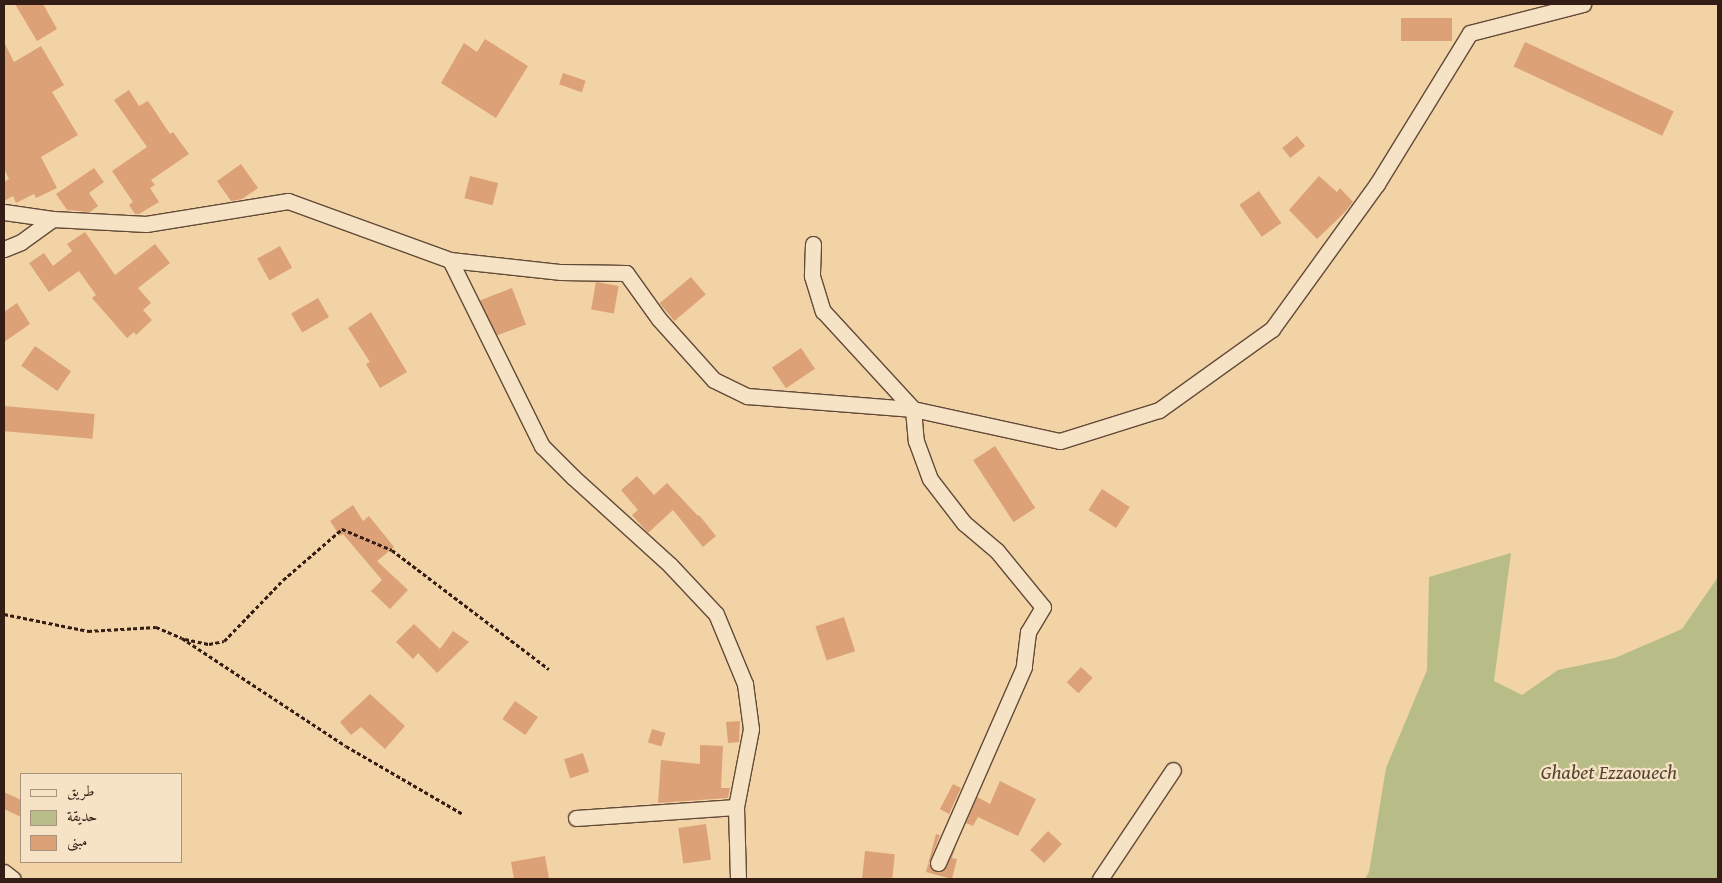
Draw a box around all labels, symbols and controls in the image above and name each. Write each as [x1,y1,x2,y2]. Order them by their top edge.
park label: Ghabet Ezzaouech [1541,759,1677,783]
legend [20,773,182,863]
text: طريق [67,780,94,801]
text: حديقة [67,805,97,826]
text: مبنى [67,830,87,851]

